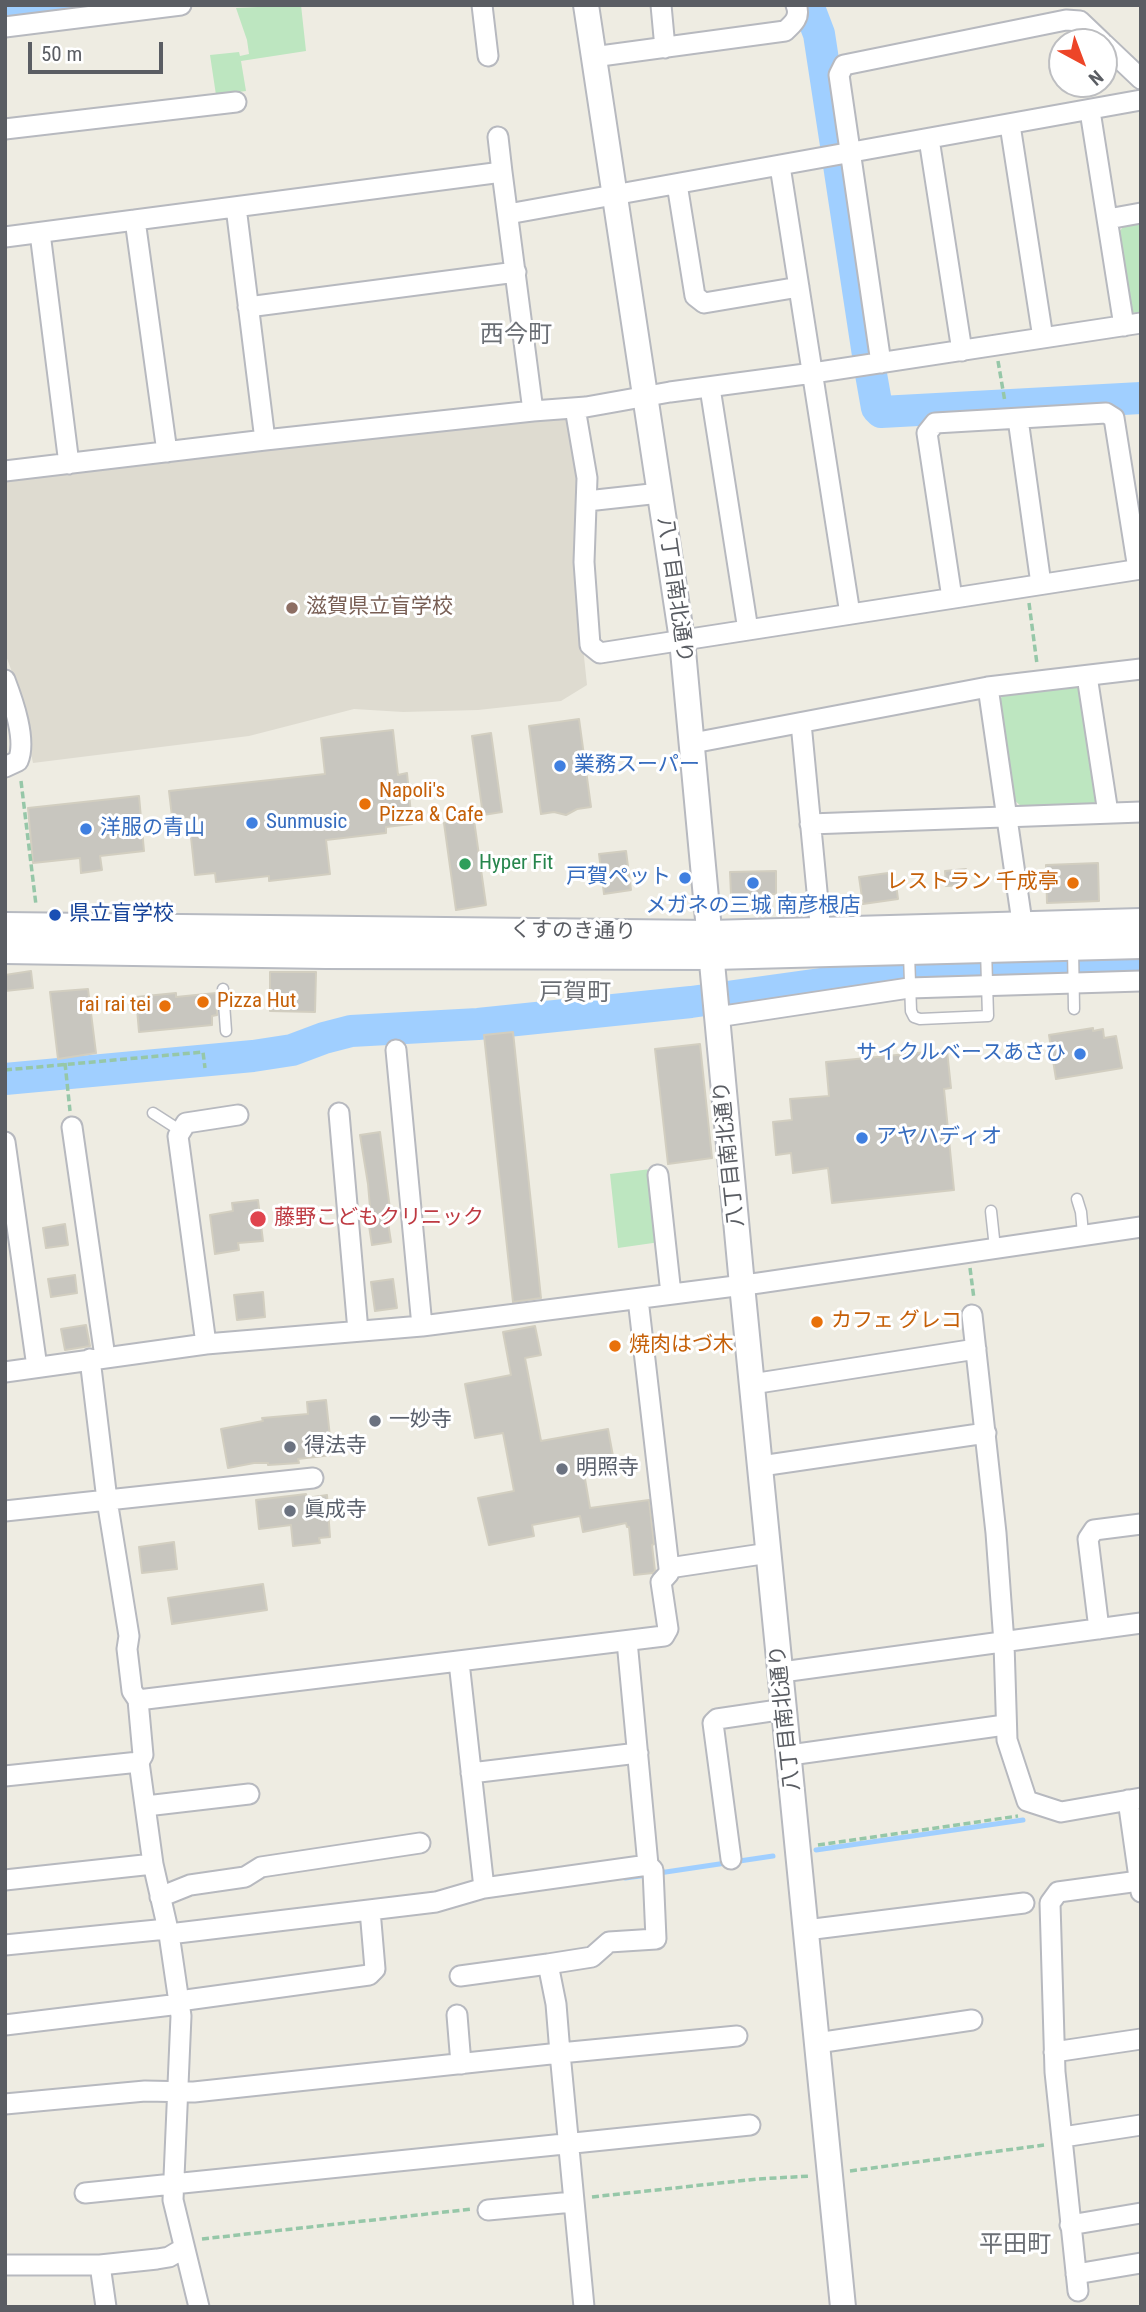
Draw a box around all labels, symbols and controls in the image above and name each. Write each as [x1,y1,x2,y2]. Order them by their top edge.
scale bar [32,28,166,72]
north arrow [1048,28,1118,98]
text: 50 m [41,42,82,66]
text: N [1084,65,1108,90]
district label: 西今町 [480,322,552,350]
street label: 八丁目南北通り [651,515,697,665]
place label: 滋賀県立盲学校 [306,595,453,621]
marker: 滋賀県立盲学校 [284,600,300,616]
place label: 業務スーパー [574,753,700,779]
marker: 業務スーパー [552,758,568,774]
place label: Napoli's Pizza & Cafe [379,779,483,829]
marker: Napoli's Pizza & Cafe [357,796,373,812]
place label: Sunmusic [266,810,347,836]
marker: Sunmusic [244,815,260,831]
place label: 洋服の青山 [100,816,205,842]
marker: 洋服の青山 [78,821,94,837]
place label: Hyper Fit [479,851,553,877]
marker: Hyper Fit [457,856,473,872]
place label: 戸賀ペット [566,865,671,891]
marker: 戸賀ペット [677,870,693,886]
place label: レストラン 千成亭 [886,870,1059,896]
marker: メガネの三城 南彦根店 [745,875,761,891]
marker: レストラン 千成亭 [1065,875,1081,891]
place label: メガネの三城 南彦根店 [646,894,860,920]
place label: 県立盲学校 [69,902,174,928]
marker: 県立盲学校 [47,907,63,923]
street label: くすのき通り [510,918,636,946]
district label: 戸賀町 [539,980,611,1008]
place label: Pizza Hut [217,989,296,1015]
place label: rai rai tei [79,993,151,1019]
marker: Pizza Hut [195,994,211,1010]
marker: rai rai tei [157,998,173,1014]
place label: サイクルベースあさひ [856,1041,1066,1067]
marker: サイクルベースあさひ [1072,1046,1088,1062]
street label: 八丁目南北通り [710,1080,750,1228]
place label: アヤハディオ [876,1125,1002,1151]
marker: アヤハディオ [854,1130,870,1146]
place label: 藤野こどもクリニック [274,1206,484,1232]
marker: 藤野こどもクリニック [248,1209,268,1229]
place label: カフェ グレコ [831,1309,962,1335]
marker: カフェ グレコ [809,1314,825,1330]
place label: 焼肉はづ木 [629,1333,734,1359]
marker: 焼肉はづ木 [607,1338,623,1354]
place label: 一妙寺 [389,1408,452,1434]
marker: 一妙寺 [367,1413,383,1429]
place label: 得法寺 [304,1434,367,1460]
marker: 得法寺 [282,1439,298,1455]
place label: 明照寺 [576,1456,639,1482]
marker: 明照寺 [554,1461,570,1477]
place label: 眞成寺 [304,1498,367,1524]
marker: 眞成寺 [282,1503,298,1519]
street label: 八丁目南北通り [766,1644,806,1792]
district label: 平田町 [979,2232,1051,2260]

